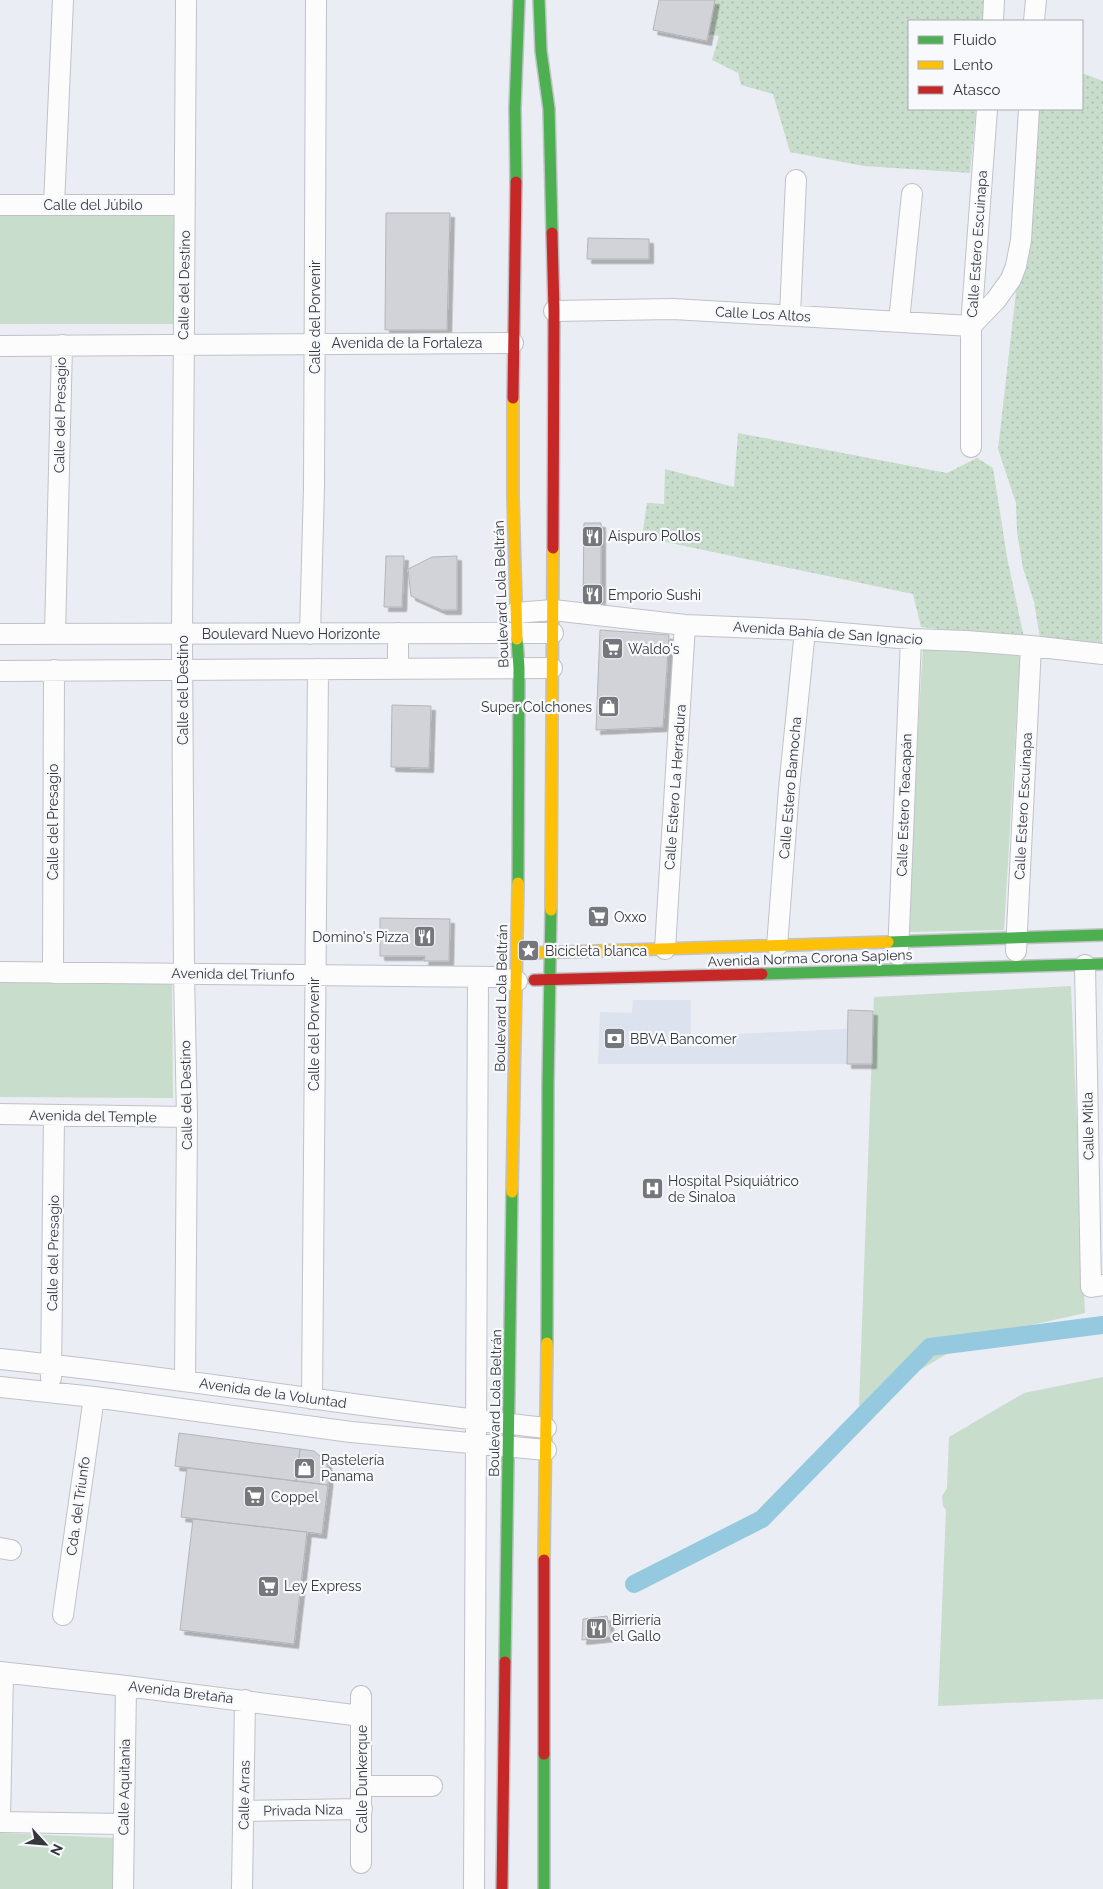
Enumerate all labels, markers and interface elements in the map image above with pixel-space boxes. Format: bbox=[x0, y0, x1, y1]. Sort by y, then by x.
legend bbox=[908, 20, 1083, 110]
text: Fluido bbox=[953, 31, 996, 49]
text: Lento bbox=[953, 56, 993, 74]
text: Atasco bbox=[953, 81, 1000, 99]
street label: Calle Estero Escuinapa bbox=[964, 170, 990, 318]
street label: Calle del Júbilo bbox=[44, 197, 142, 213]
street label: Calle del Destino bbox=[175, 230, 193, 340]
street label: Calle del Porvenir bbox=[307, 260, 323, 374]
street label: Calle Los Altos bbox=[715, 304, 811, 325]
street label: Avenida de la Fortaleza bbox=[332, 335, 482, 351]
street label: Calle del Presagio bbox=[51, 357, 69, 473]
street label: Boulevard Lola Beltrán bbox=[490, 520, 512, 668]
restaurant icon: Aispuro Pollos bbox=[580, 524, 604, 548]
place label: Aispuro Pollos bbox=[608, 528, 701, 544]
restaurant icon: Emporio Sushi bbox=[580, 583, 604, 607]
place label: Emporio Sushi bbox=[608, 587, 701, 603]
street label: Avenida Bahía de San Ignacio bbox=[733, 618, 923, 648]
street label: Boulevard Nuevo Horizonte bbox=[202, 626, 380, 642]
street label: Calle del Destino bbox=[175, 635, 191, 745]
supermarket icon: Waldo's bbox=[600, 637, 624, 661]
place label: Waldo's bbox=[628, 641, 680, 657]
shop icon: Super Colchones bbox=[596, 695, 620, 719]
place label: Super Colchones bbox=[481, 699, 592, 715]
street label: Calle Estero La Herradura bbox=[661, 704, 689, 870]
street label: Calle Estero Bamocha bbox=[776, 716, 804, 860]
street label: Calle Estero Escuinapa bbox=[1011, 732, 1035, 880]
street label: Calle Estero Teacapán bbox=[894, 733, 914, 877]
street label: Calle del Presagio bbox=[45, 764, 61, 880]
supermarket icon: Oxxo bbox=[586, 905, 610, 929]
place label: Oxxo bbox=[614, 909, 647, 925]
street label: Boulevard Lola Beltrán bbox=[492, 924, 510, 1072]
restaurant icon: Domino's Pizza bbox=[413, 925, 437, 949]
place label: Domino's Pizza bbox=[312, 929, 409, 945]
place icon: Bicicleta blanca bbox=[517, 939, 541, 963]
place label: Bicicleta blanca bbox=[545, 943, 647, 959]
street label: Avenida Norma Corona Sapiens bbox=[707, 946, 913, 970]
street label: Avenida del Triunfo bbox=[171, 965, 295, 983]
street label: Calle del Porvenir bbox=[306, 977, 322, 1091]
bank icon: BBVA Bancomer bbox=[602, 1027, 626, 1051]
place label: BBVA Bancomer bbox=[630, 1031, 737, 1047]
street label: Calle del Destino bbox=[177, 1040, 195, 1150]
street label: Calle Mitla bbox=[1079, 1092, 1097, 1160]
street label: Avenida del Temple bbox=[29, 1107, 157, 1125]
place label: Hospital Psiquiátrico de Sinaloa bbox=[668, 1173, 799, 1205]
hospital icon: Hospital Psiquiátrico de Sinaloa bbox=[640, 1177, 664, 1201]
street label: Calle del Presagio bbox=[44, 1195, 62, 1311]
street label: Boulevard Lola Beltrán bbox=[486, 1329, 504, 1477]
street label: Avenida de la Voluntad bbox=[198, 1375, 348, 1411]
place label: Pastelería Panama bbox=[321, 1452, 384, 1484]
street label: Cda. del Triunfo bbox=[63, 1455, 93, 1557]
shop icon: Pastelería Panama bbox=[293, 1456, 317, 1480]
supermarket icon: Coppel bbox=[243, 1485, 267, 1509]
place label: Coppel bbox=[271, 1489, 318, 1505]
supermarket icon: Ley Express bbox=[256, 1574, 280, 1598]
place label: Ley Express bbox=[284, 1578, 362, 1594]
place label: Birriería el Gallo bbox=[612, 1612, 661, 1644]
restaurant icon: Birriería el Gallo bbox=[584, 1616, 608, 1640]
street label: Avenida Bretaña bbox=[128, 1678, 234, 1706]
street label: Calle Dunkerque bbox=[354, 1725, 370, 1833]
street label: Calle Aquitania bbox=[115, 1739, 133, 1835]
street label: Calle Arras bbox=[235, 1760, 253, 1830]
street label: Privada Niza bbox=[263, 1801, 343, 1819]
north arrow bbox=[20, 1819, 70, 1869]
text: N bbox=[47, 1841, 66, 1858]

